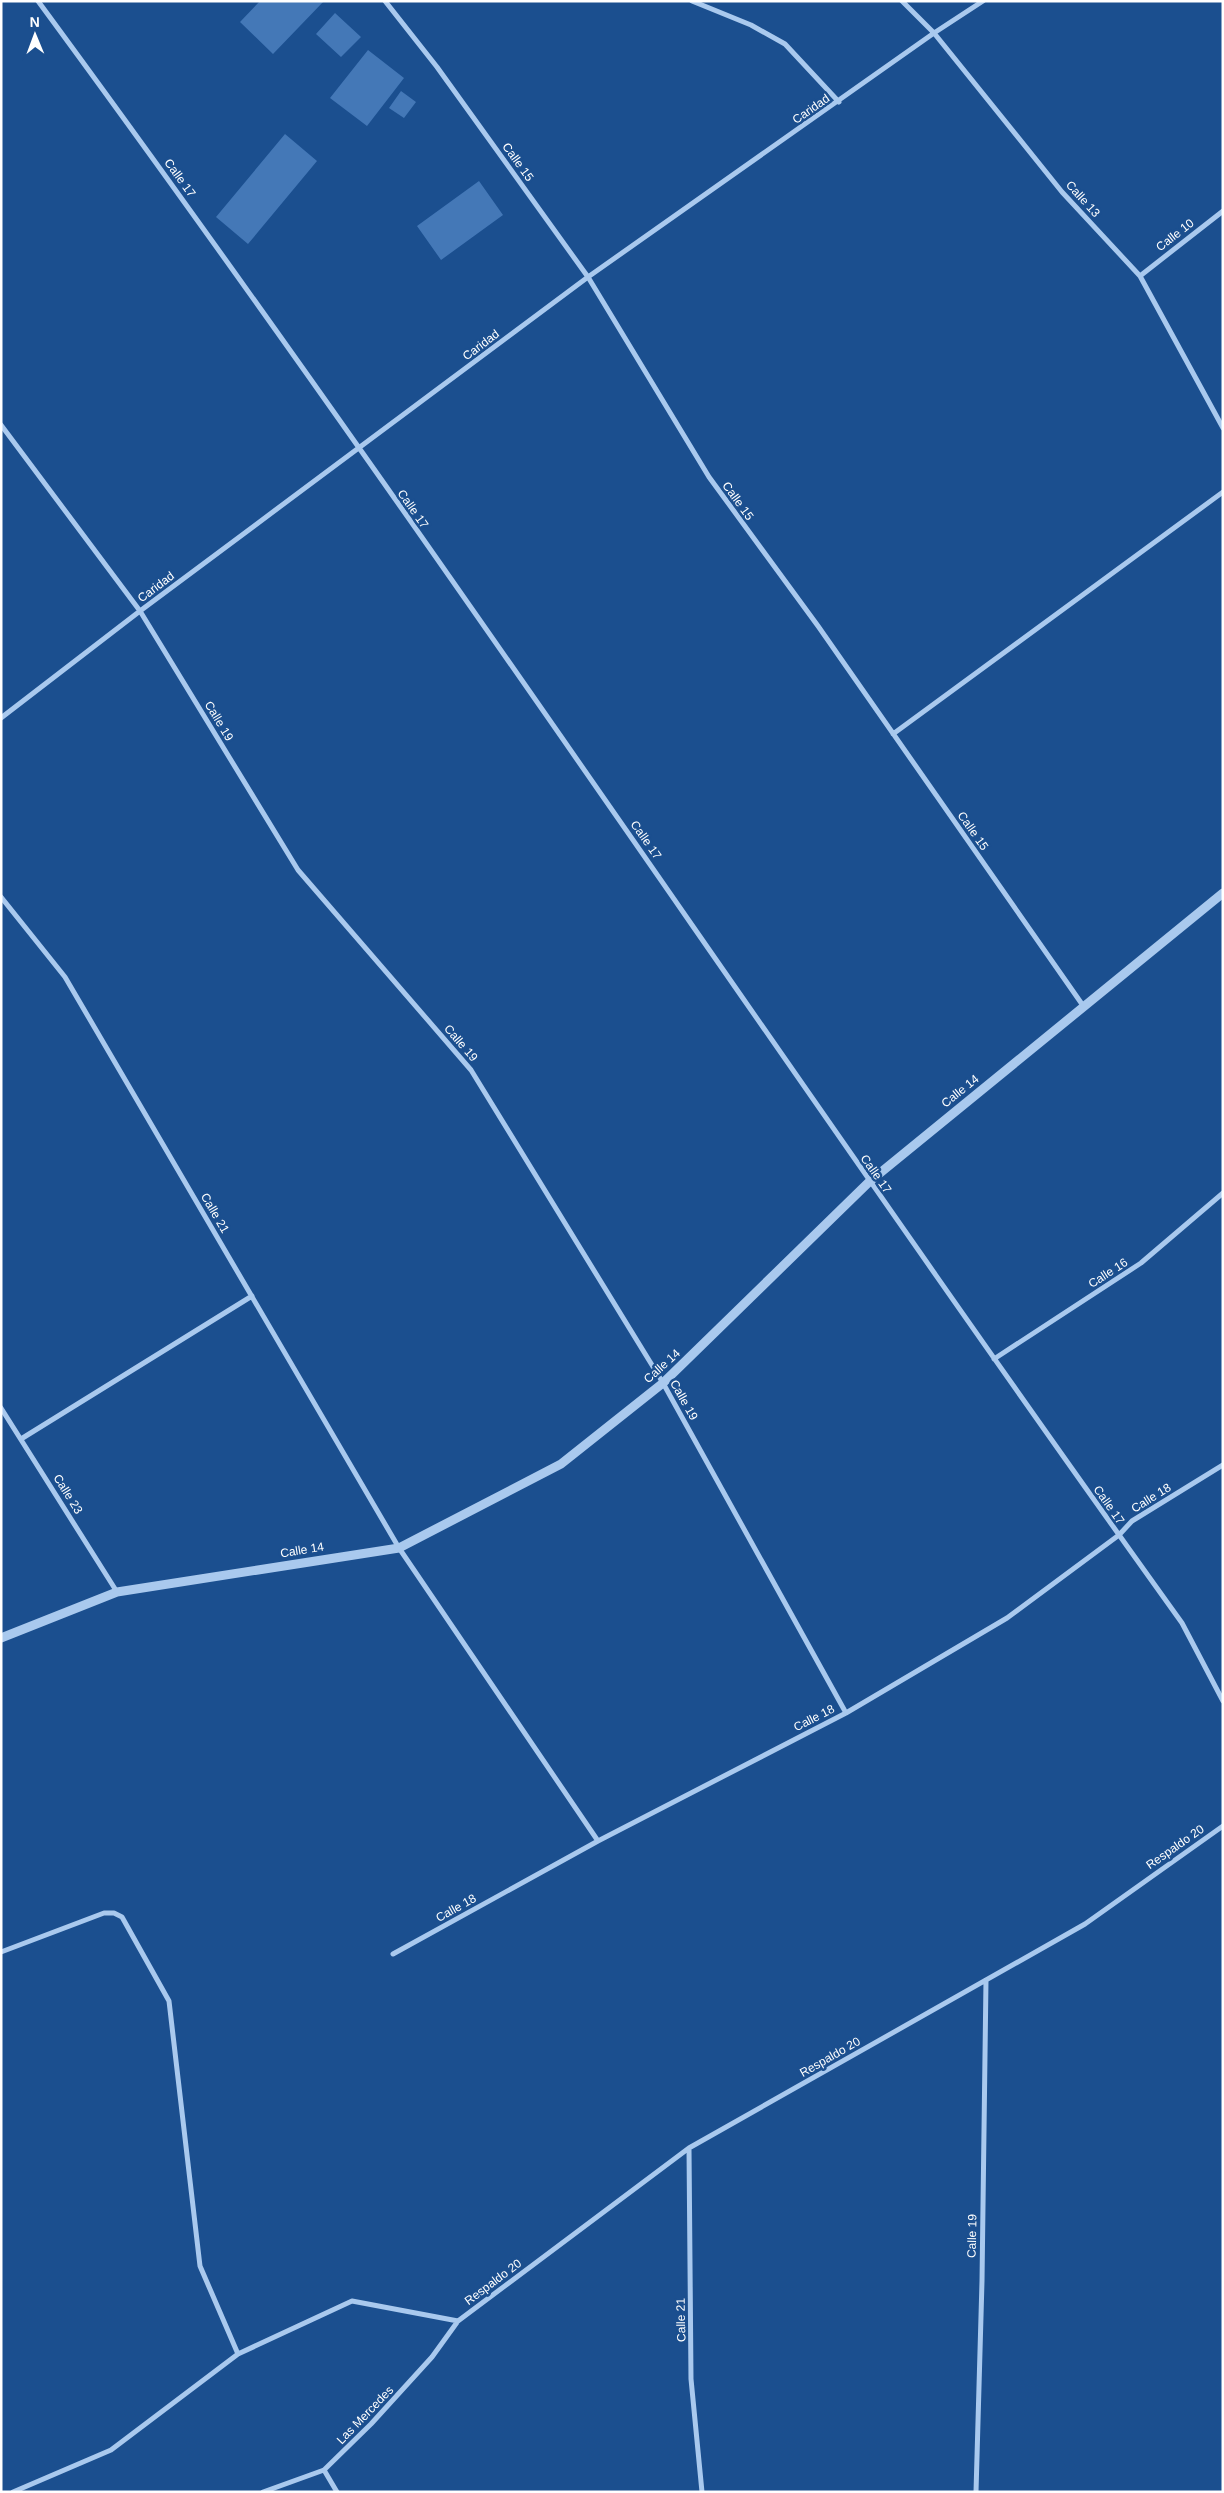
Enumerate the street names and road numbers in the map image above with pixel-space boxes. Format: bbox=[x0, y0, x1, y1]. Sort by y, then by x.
street label: Caridad bbox=[790, 91, 832, 127]
street label: Calle 15 bbox=[499, 140, 537, 184]
street label: Calle 17 bbox=[161, 156, 199, 200]
street label: Calle 13 bbox=[1063, 178, 1103, 220]
street label: Calle 10 bbox=[1153, 216, 1197, 254]
street label: Caridad bbox=[460, 327, 502, 363]
street label: Calle 15 bbox=[719, 479, 757, 523]
street label: Calle 17 bbox=[395, 487, 432, 531]
street label: Caridad bbox=[135, 569, 177, 605]
street label: Calle 19 bbox=[202, 699, 237, 744]
street label: Calle 15 bbox=[955, 809, 992, 853]
street label: Calle 17 bbox=[628, 818, 665, 862]
street label: Calle 19 bbox=[441, 1022, 481, 1064]
street label: Calle 14 bbox=[938, 1072, 982, 1110]
street label: Calle 17 bbox=[858, 1152, 895, 1196]
street label: Calle 21 bbox=[198, 1190, 232, 1236]
street label: Calle 16 bbox=[1086, 1255, 1131, 1291]
street label: Calle 14 bbox=[641, 1346, 683, 1386]
street label: Calle 19 bbox=[667, 1377, 701, 1423]
street label: Calle 23 bbox=[50, 1472, 86, 1517]
street label: Calle 18 bbox=[1129, 1480, 1174, 1516]
street label: Calle 17 bbox=[1091, 1483, 1128, 1527]
street label: Calle 14 bbox=[279, 1540, 325, 1560]
street label: Calle 18 bbox=[791, 1702, 837, 1734]
street label: Respaldo 20 bbox=[1143, 1822, 1207, 1872]
street label: Calle 18 bbox=[433, 1891, 479, 1925]
street label: Respaldo 20 bbox=[797, 2034, 863, 2080]
street label: Calle 19 bbox=[965, 2214, 979, 2258]
street label: Respaldo 20 bbox=[462, 2256, 524, 2308]
street label: Calle 21 bbox=[674, 2298, 688, 2342]
street label: Las Mercedes bbox=[334, 2383, 396, 2447]

